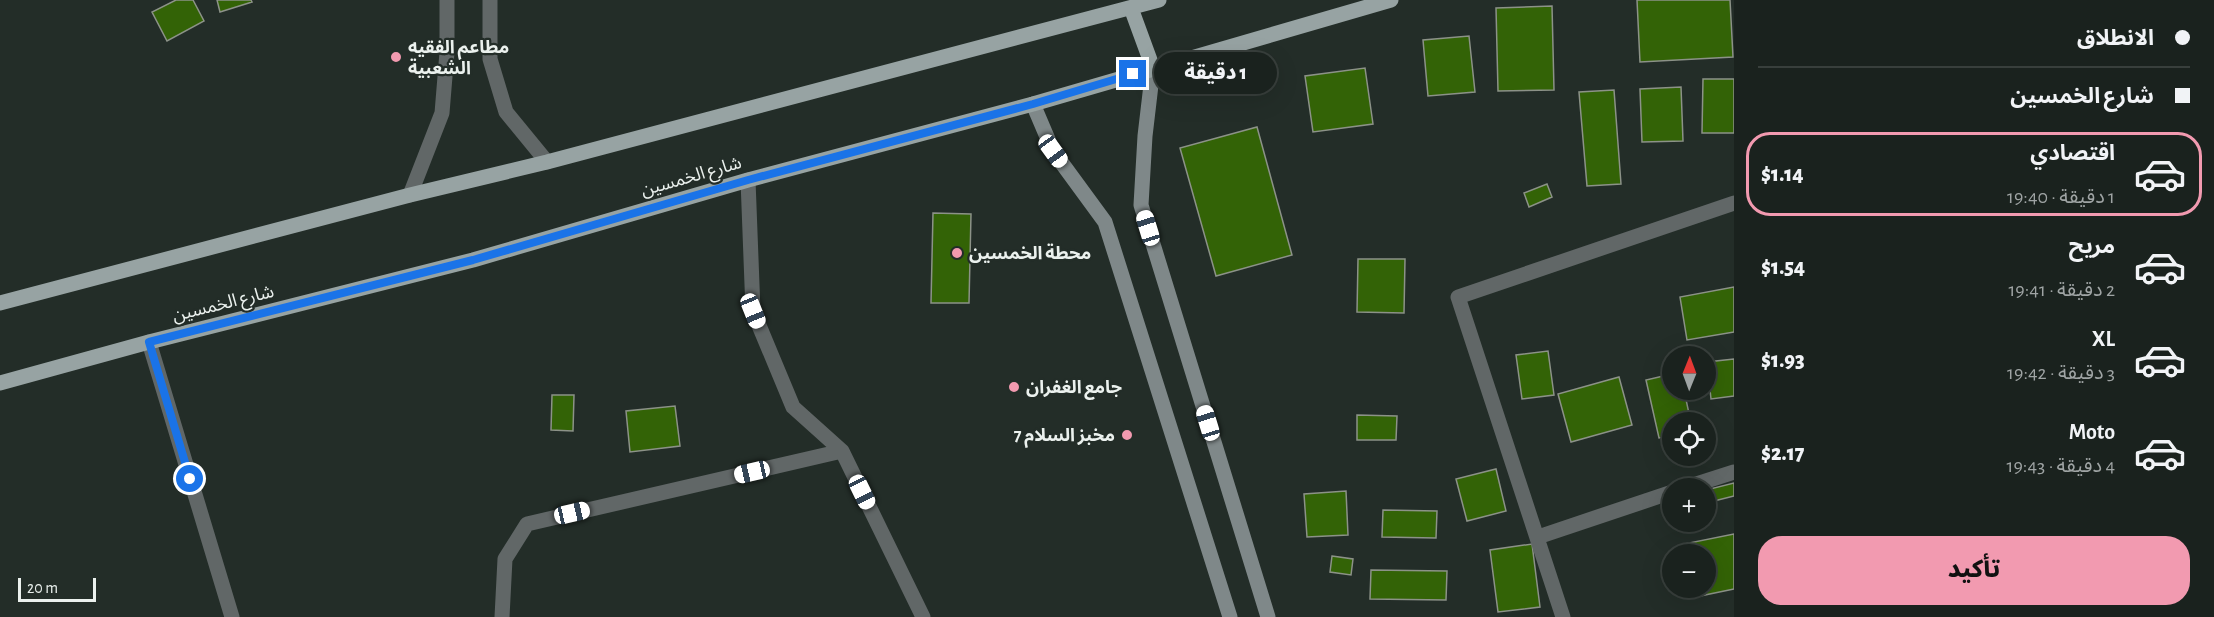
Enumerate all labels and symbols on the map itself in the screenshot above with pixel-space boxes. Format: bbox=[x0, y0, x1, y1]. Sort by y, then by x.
place label: مطاعم الفقيه الشعبية bbox=[408, 39, 509, 78]
marker: مطاعم الفقيه الشعبية bbox=[389, 50, 403, 64]
callout: 1 دقيقة bbox=[1154, 53, 1277, 95]
route end bbox=[1119, 60, 1146, 87]
car bbox=[1035, 131, 1071, 171]
street label: شارع الخمسين bbox=[639, 154, 745, 204]
car bbox=[1134, 208, 1162, 248]
place label: محطة الخمسين bbox=[969, 243, 1091, 263]
marker: محطة الخمسين bbox=[950, 246, 964, 260]
street label: شارع الخمسين bbox=[171, 283, 277, 329]
car bbox=[738, 291, 768, 331]
north arrow bbox=[1662, 346, 1716, 400]
place label: جامع الغفران bbox=[1026, 379, 1122, 400]
marker: جامع الغفران bbox=[1007, 380, 1021, 394]
car bbox=[1194, 403, 1222, 443]
place label: مخبز السلام 7 bbox=[1014, 427, 1115, 448]
marker: مخبز السلام 7 bbox=[1120, 428, 1134, 442]
car bbox=[732, 459, 772, 485]
route start bbox=[176, 465, 203, 492]
car bbox=[846, 472, 878, 512]
car bbox=[552, 500, 592, 526]
scale bar bbox=[18, 575, 96, 602]

